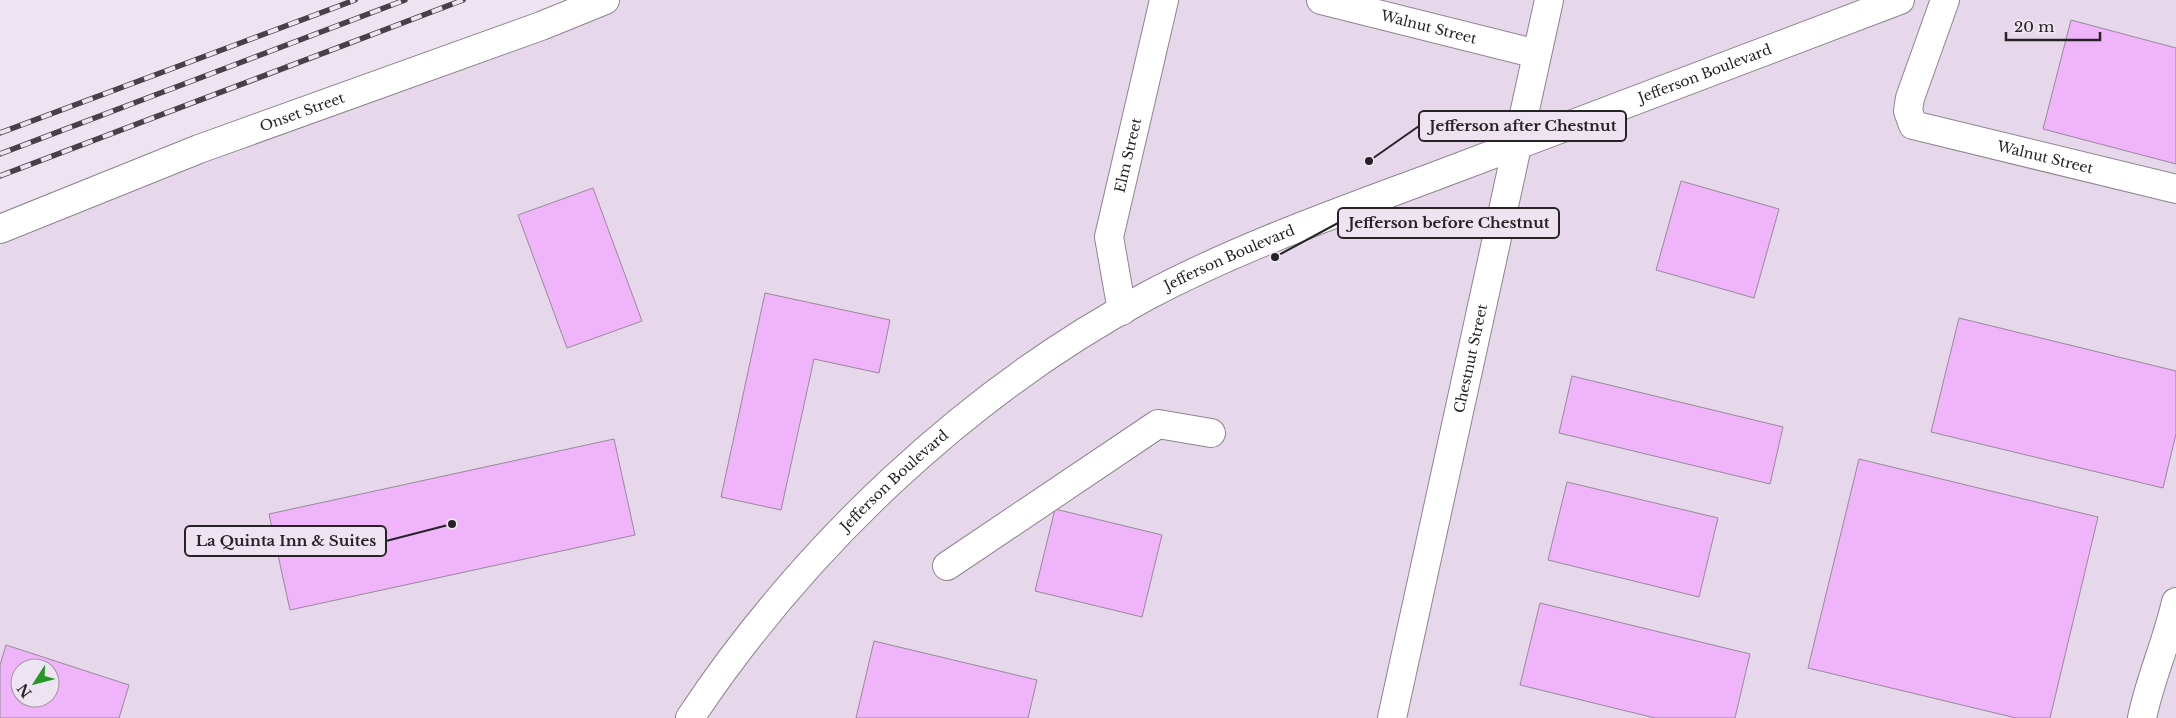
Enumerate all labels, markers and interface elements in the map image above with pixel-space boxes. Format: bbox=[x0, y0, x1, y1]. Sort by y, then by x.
street label: Walnut Street bbox=[1378, 6, 1479, 48]
scale bar bbox=[2006, 10, 2100, 42]
text: 20 m bbox=[2014, 17, 2054, 36]
street label: Jefferson Boulevard bbox=[1634, 40, 1775, 108]
street label: Onset Street bbox=[257, 88, 348, 135]
callout: Jefferson after Chestnut bbox=[1419, 111, 1626, 141]
street label: Elm Street bbox=[1111, 116, 1145, 194]
text: Jefferson after Chestnut bbox=[1427, 116, 1617, 135]
street label: Walnut Street bbox=[1994, 137, 2096, 178]
callout: Jefferson before Chestnut bbox=[1338, 208, 1559, 238]
text: Jefferson before Chestnut bbox=[1345, 213, 1550, 232]
street label: Jefferson Boulevard bbox=[1159, 221, 1298, 296]
street label: Chestnut Street bbox=[1450, 302, 1491, 415]
street label: Jefferson Boulevard bbox=[835, 426, 952, 537]
callout: La Quinta Inn & Suites bbox=[185, 526, 386, 556]
text: La Quinta Inn & Suites bbox=[196, 531, 376, 550]
north arrow bbox=[10, 658, 60, 708]
text: N bbox=[13, 680, 36, 701]

